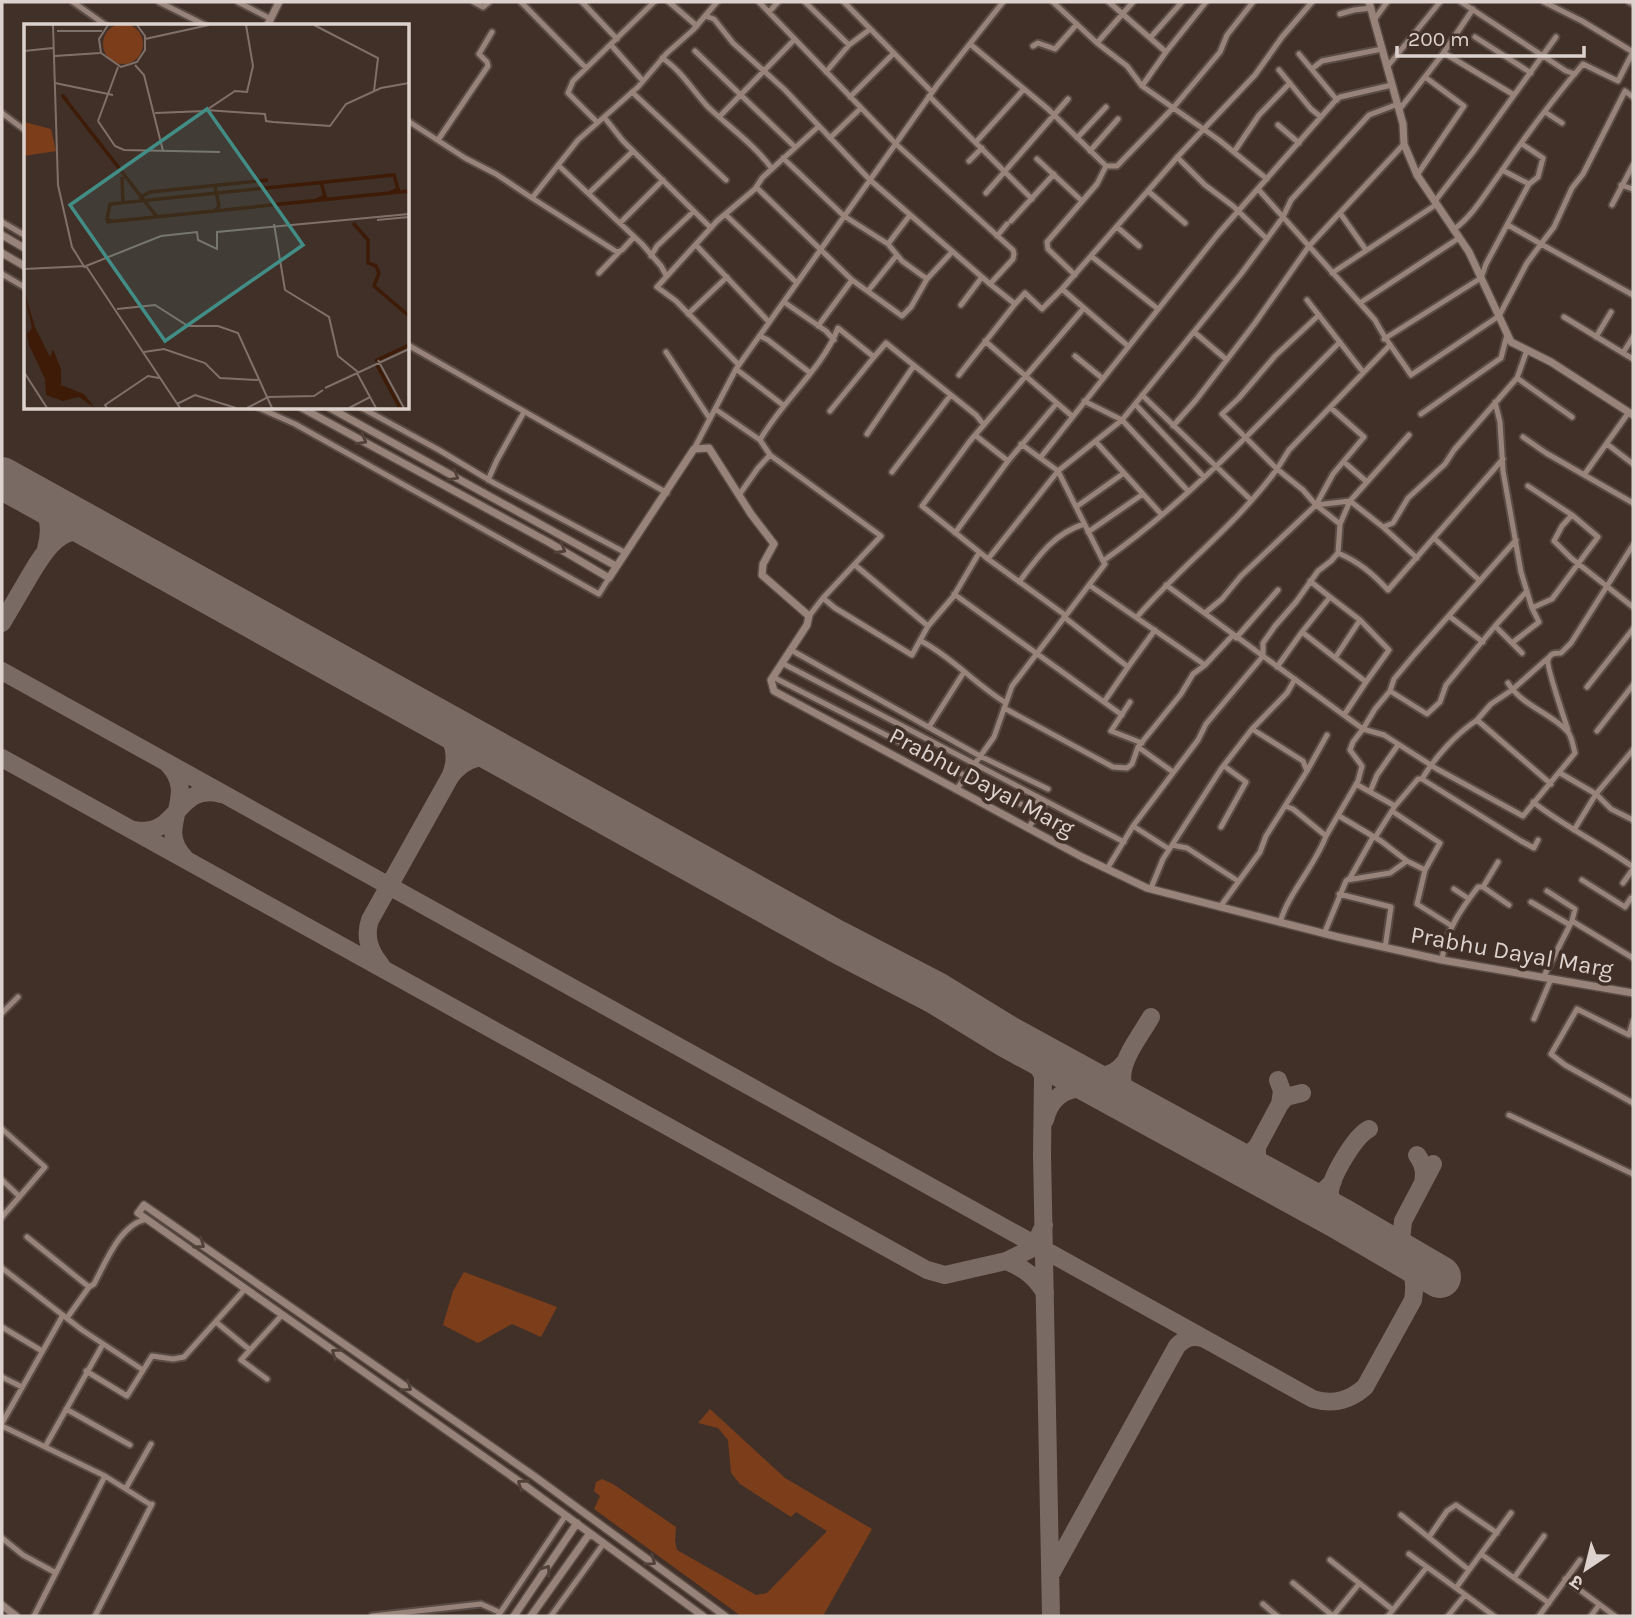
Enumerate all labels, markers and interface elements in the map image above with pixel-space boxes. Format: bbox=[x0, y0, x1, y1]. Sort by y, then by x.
scale bar bbox=[1397, 14, 1584, 58]
inset map bbox=[24, 24, 410, 410]
text: 200 m bbox=[1408, 27, 1470, 51]
one-way arrow bbox=[354, 432, 367, 445]
one-way arrow bbox=[447, 468, 459, 481]
one-way arrow bbox=[554, 541, 567, 554]
street label: Prabhu Dayal Marg bbox=[885, 721, 1080, 843]
street label: Prabhu Dayal Marg bbox=[1408, 920, 1616, 984]
one-way arrow bbox=[192, 1235, 205, 1248]
one-way arrow bbox=[331, 1349, 344, 1361]
one-way arrow bbox=[399, 1379, 412, 1391]
one-way arrow bbox=[517, 1479, 530, 1492]
north arrow bbox=[1551, 1534, 1621, 1604]
one-way arrow bbox=[643, 1553, 656, 1566]
one-way arrow bbox=[538, 1565, 550, 1578]
text: उ bbox=[1565, 1569, 1588, 1594]

